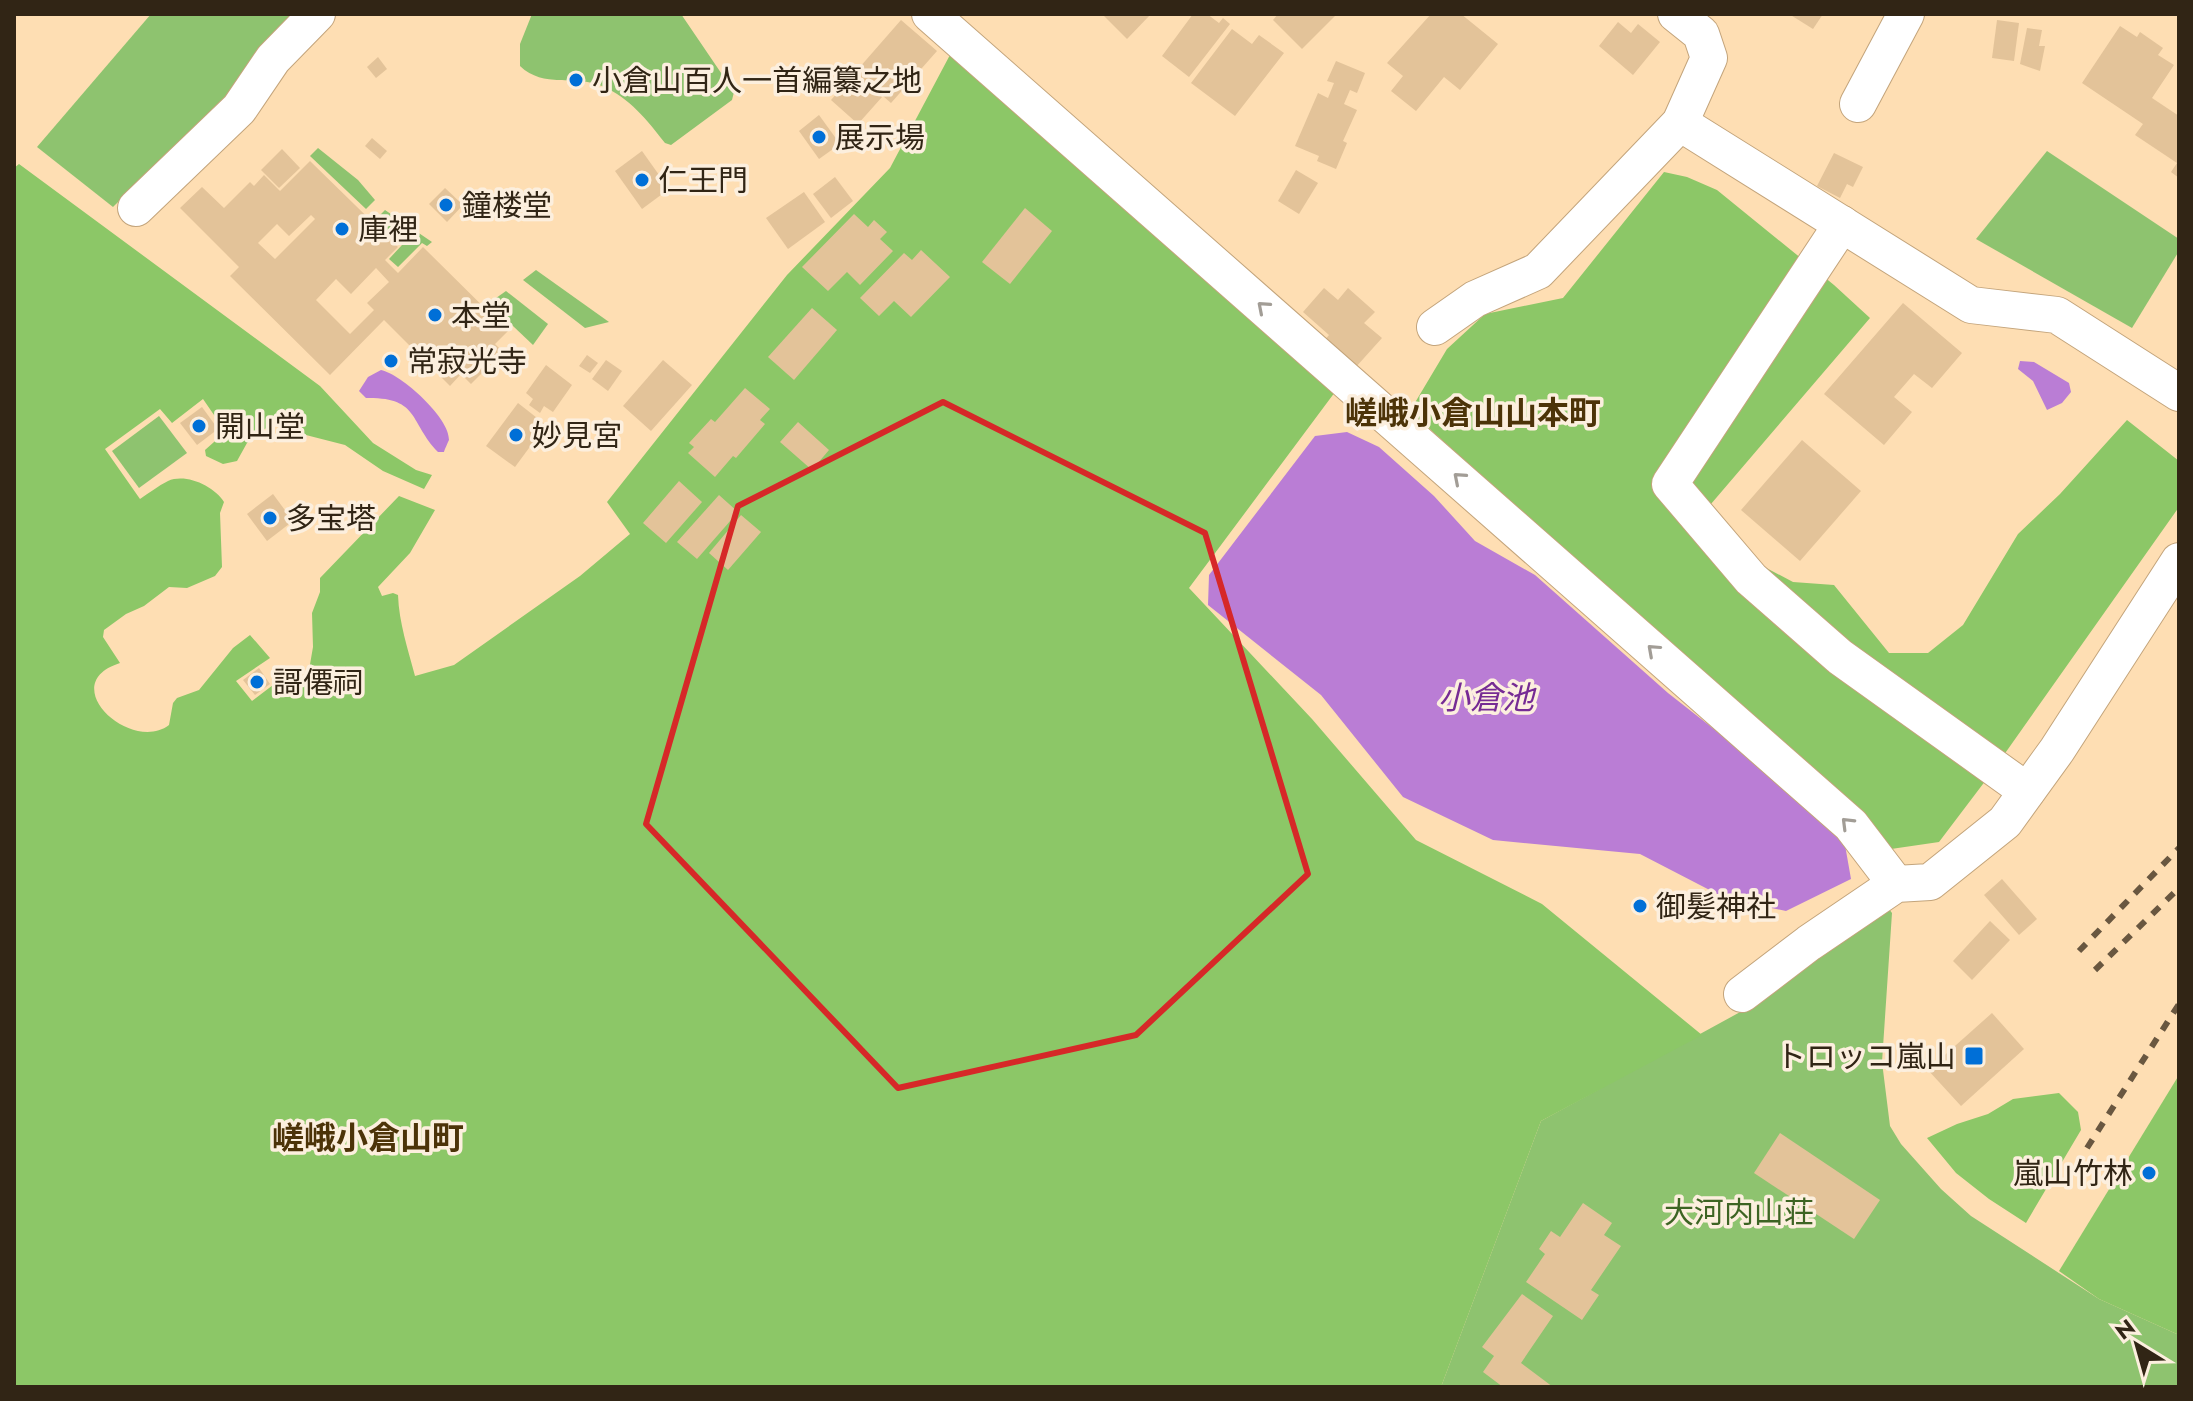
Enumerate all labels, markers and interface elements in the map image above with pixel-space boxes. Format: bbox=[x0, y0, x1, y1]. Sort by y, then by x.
place label: 小倉山百人一首編纂之地 bbox=[592, 59, 922, 102]
marker: 小倉山百人一首編纂之地 bbox=[567, 71, 585, 89]
place label: 展示場 bbox=[835, 116, 925, 159]
marker: 展示場 bbox=[810, 128, 828, 146]
place label: 仁王門 bbox=[658, 159, 748, 202]
marker: 仁王門 bbox=[633, 171, 651, 189]
place label: 鐘楼堂 bbox=[462, 184, 552, 227]
marker: 鐘楼堂 bbox=[437, 196, 455, 214]
place label: 庫裡 bbox=[358, 208, 418, 251]
marker: 庫裡 bbox=[333, 220, 351, 238]
place label: 本堂 bbox=[451, 294, 511, 337]
one-way arrow bbox=[1257, 302, 1272, 317]
marker: 本堂 bbox=[426, 306, 444, 324]
place label: 常寂光寺 bbox=[407, 340, 527, 383]
marker: 常寂光寺 bbox=[382, 352, 400, 370]
district label: 嵯峨小倉山山本町 bbox=[1345, 390, 1601, 436]
place label: 開山堂 bbox=[215, 405, 305, 448]
place label: 妙見宮 bbox=[532, 414, 622, 457]
marker: 開山堂 bbox=[190, 417, 208, 435]
marker: 妙見宮 bbox=[507, 426, 525, 444]
one-way arrow bbox=[1453, 473, 1468, 487]
place label: 多宝塔 bbox=[286, 497, 376, 540]
marker: 多宝塔 bbox=[261, 509, 279, 527]
one-way arrow bbox=[1648, 645, 1663, 660]
place label: 謌僊祠 bbox=[273, 661, 363, 704]
marker: 謌僊祠 bbox=[248, 673, 266, 691]
water label: 小倉池 bbox=[1438, 675, 1537, 721]
one-way arrow bbox=[1842, 818, 1856, 832]
place label: 御髪神社 bbox=[1656, 885, 1776, 928]
marker: 御髪神社 bbox=[1631, 897, 1649, 915]
place label: トロッコ嵐山 bbox=[1776, 1035, 1956, 1078]
marker: トロッコ嵐山 bbox=[1963, 1045, 1985, 1067]
district label: 嵯峨小倉山町 bbox=[272, 1115, 464, 1161]
place label: 嵐山竹林 bbox=[2013, 1152, 2133, 1195]
marker: 嵐山竹林 bbox=[2140, 1164, 2158, 1182]
park label: 大河内山荘 bbox=[1664, 1191, 1814, 1234]
north arrow bbox=[2097, 1305, 2177, 1385]
text: N bbox=[2108, 1311, 2142, 1347]

